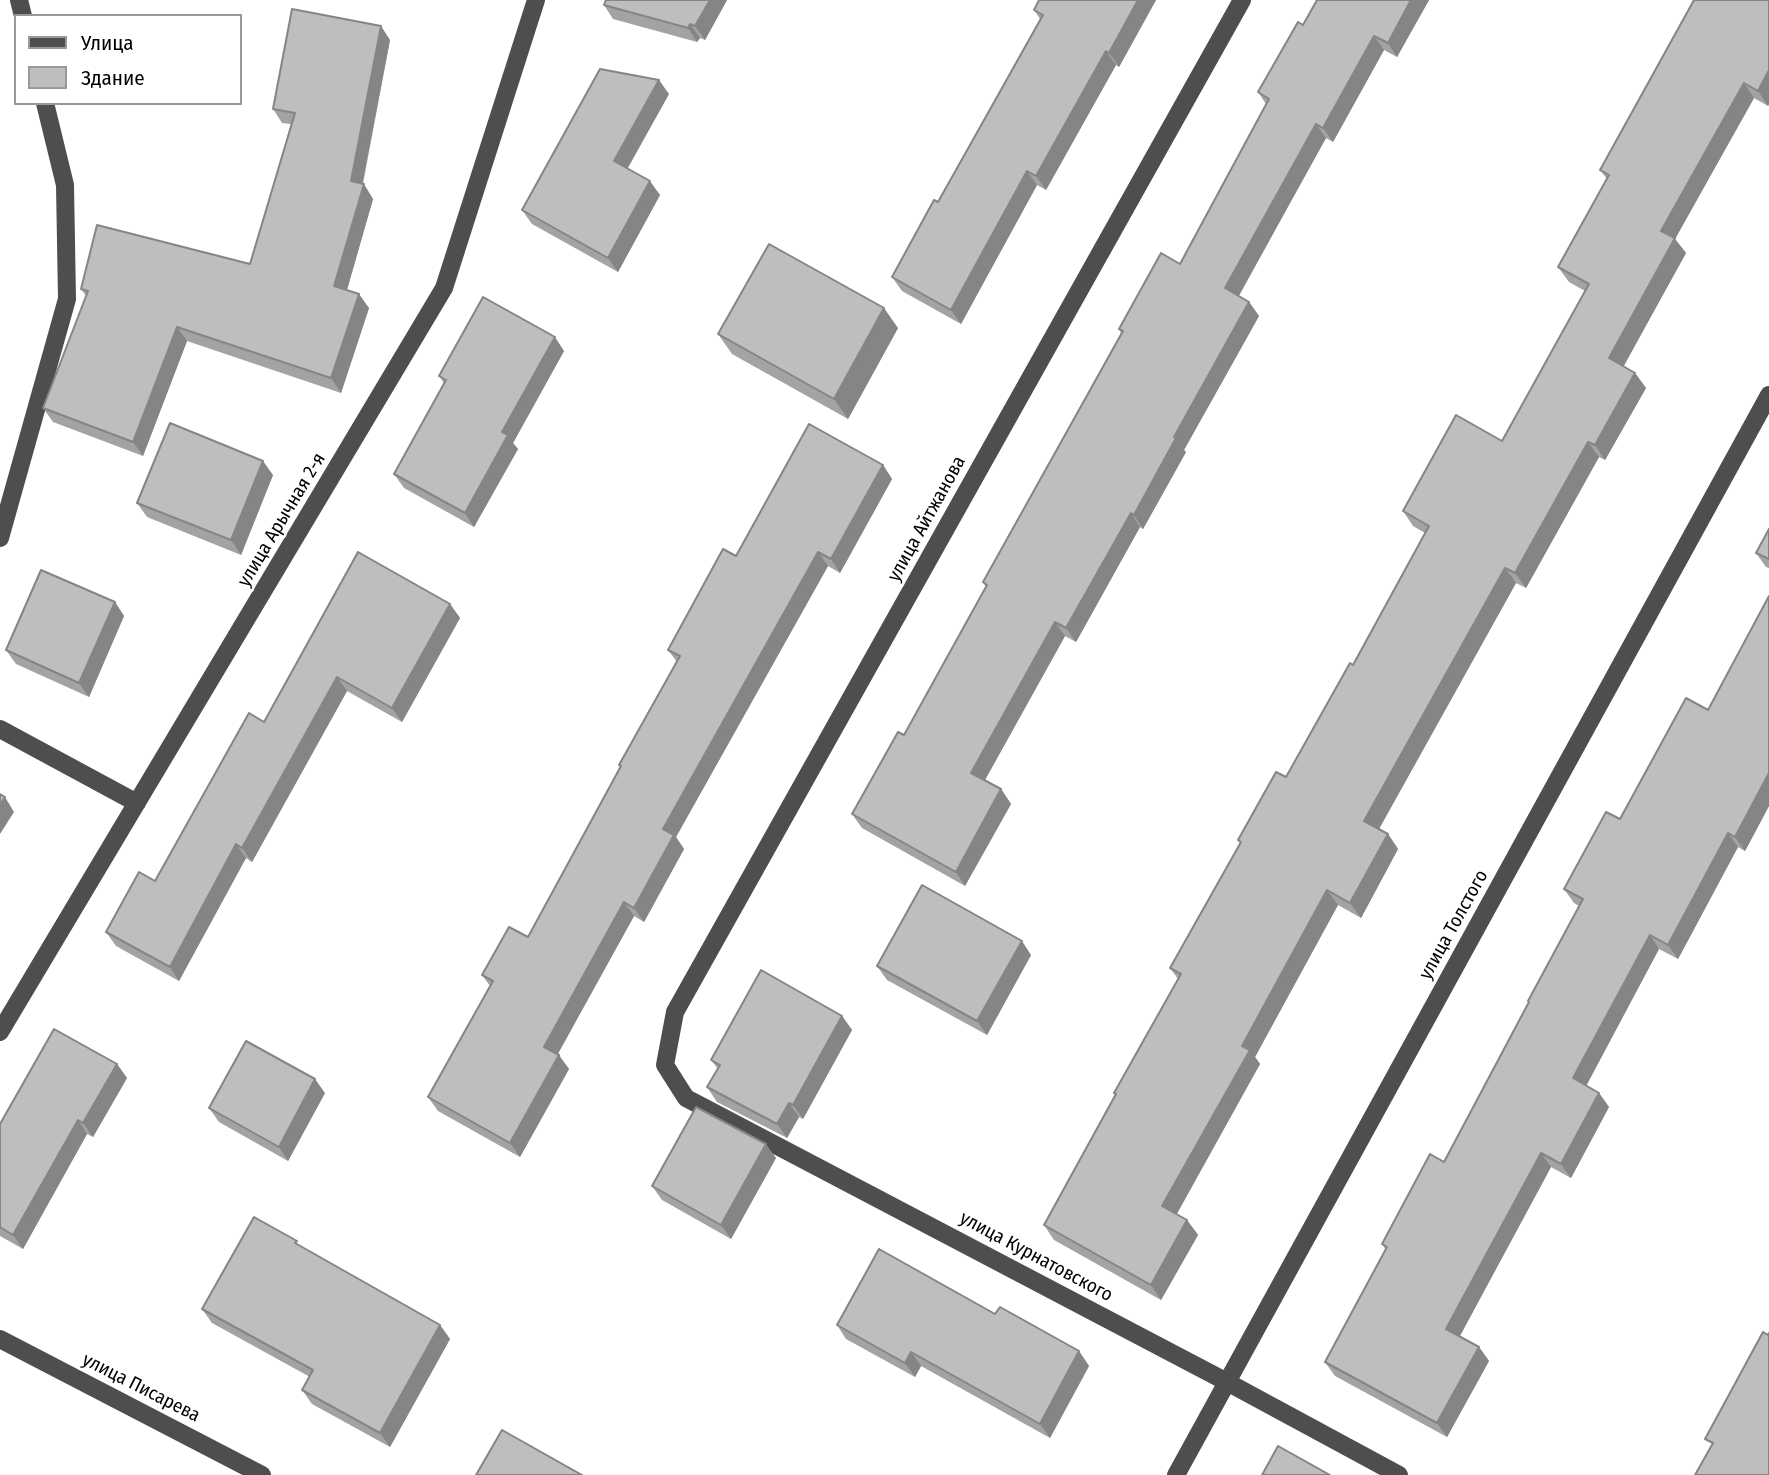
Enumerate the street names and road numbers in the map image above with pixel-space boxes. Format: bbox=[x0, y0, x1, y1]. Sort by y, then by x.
street label: улица Арычная 2-я bbox=[233, 449, 331, 591]
street label: улица Айтжанова bbox=[883, 452, 971, 586]
street label: улица Толстого bbox=[1415, 866, 1493, 984]
street label: улица Курнатовского bbox=[956, 1207, 1116, 1307]
street label: улица Писарева bbox=[78, 1349, 204, 1427]

